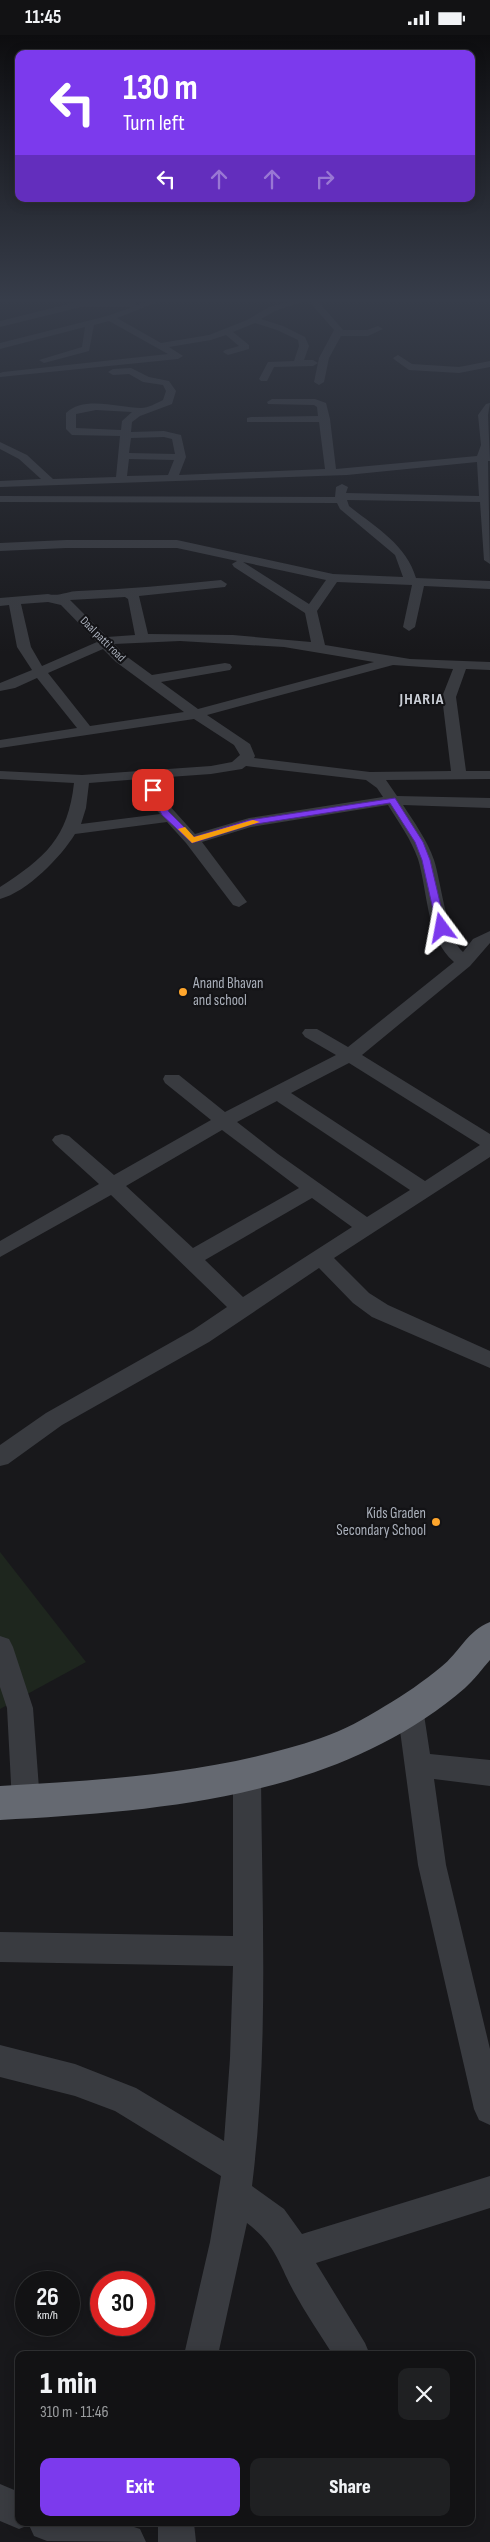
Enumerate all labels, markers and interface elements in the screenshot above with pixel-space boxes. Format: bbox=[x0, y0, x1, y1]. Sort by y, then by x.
text: 11:45 bbox=[25, 6, 61, 29]
text: 130 m bbox=[123, 67, 198, 110]
icon: left bbox=[40, 70, 105, 135]
text: Turn left bbox=[123, 110, 185, 137]
icon: left bbox=[152, 165, 180, 193]
icon: ahead bbox=[205, 165, 233, 193]
icon: ahead bbox=[258, 165, 286, 193]
icon: right bbox=[311, 165, 339, 193]
street label: Daal patti road bbox=[77, 614, 128, 665]
district label: JHARIA bbox=[399, 690, 444, 709]
pin bbox=[132, 769, 174, 811]
icon: arrive bbox=[139, 776, 167, 804]
position arrow bbox=[415, 901, 467, 953]
place label: Anand Bhavan and school bbox=[192, 974, 264, 1010]
marker: Anand Bhavan and school bbox=[177, 986, 189, 998]
place label: Kids Graden Secondary School bbox=[336, 1504, 426, 1540]
marker: Kids Graden Secondary School bbox=[430, 1516, 442, 1528]
speed limit sign: 30 bbox=[90, 2271, 155, 2336]
text: 26 bbox=[36, 2282, 59, 2313]
text: km/h bbox=[37, 2308, 58, 2323]
text: 1 min bbox=[40, 2366, 97, 2402]
button: close bbox=[398, 2368, 450, 2420]
text: 310 m · 11:46 bbox=[40, 2403, 108, 2422]
button: Exit bbox=[40, 2458, 240, 2516]
button: Share bbox=[250, 2458, 450, 2516]

